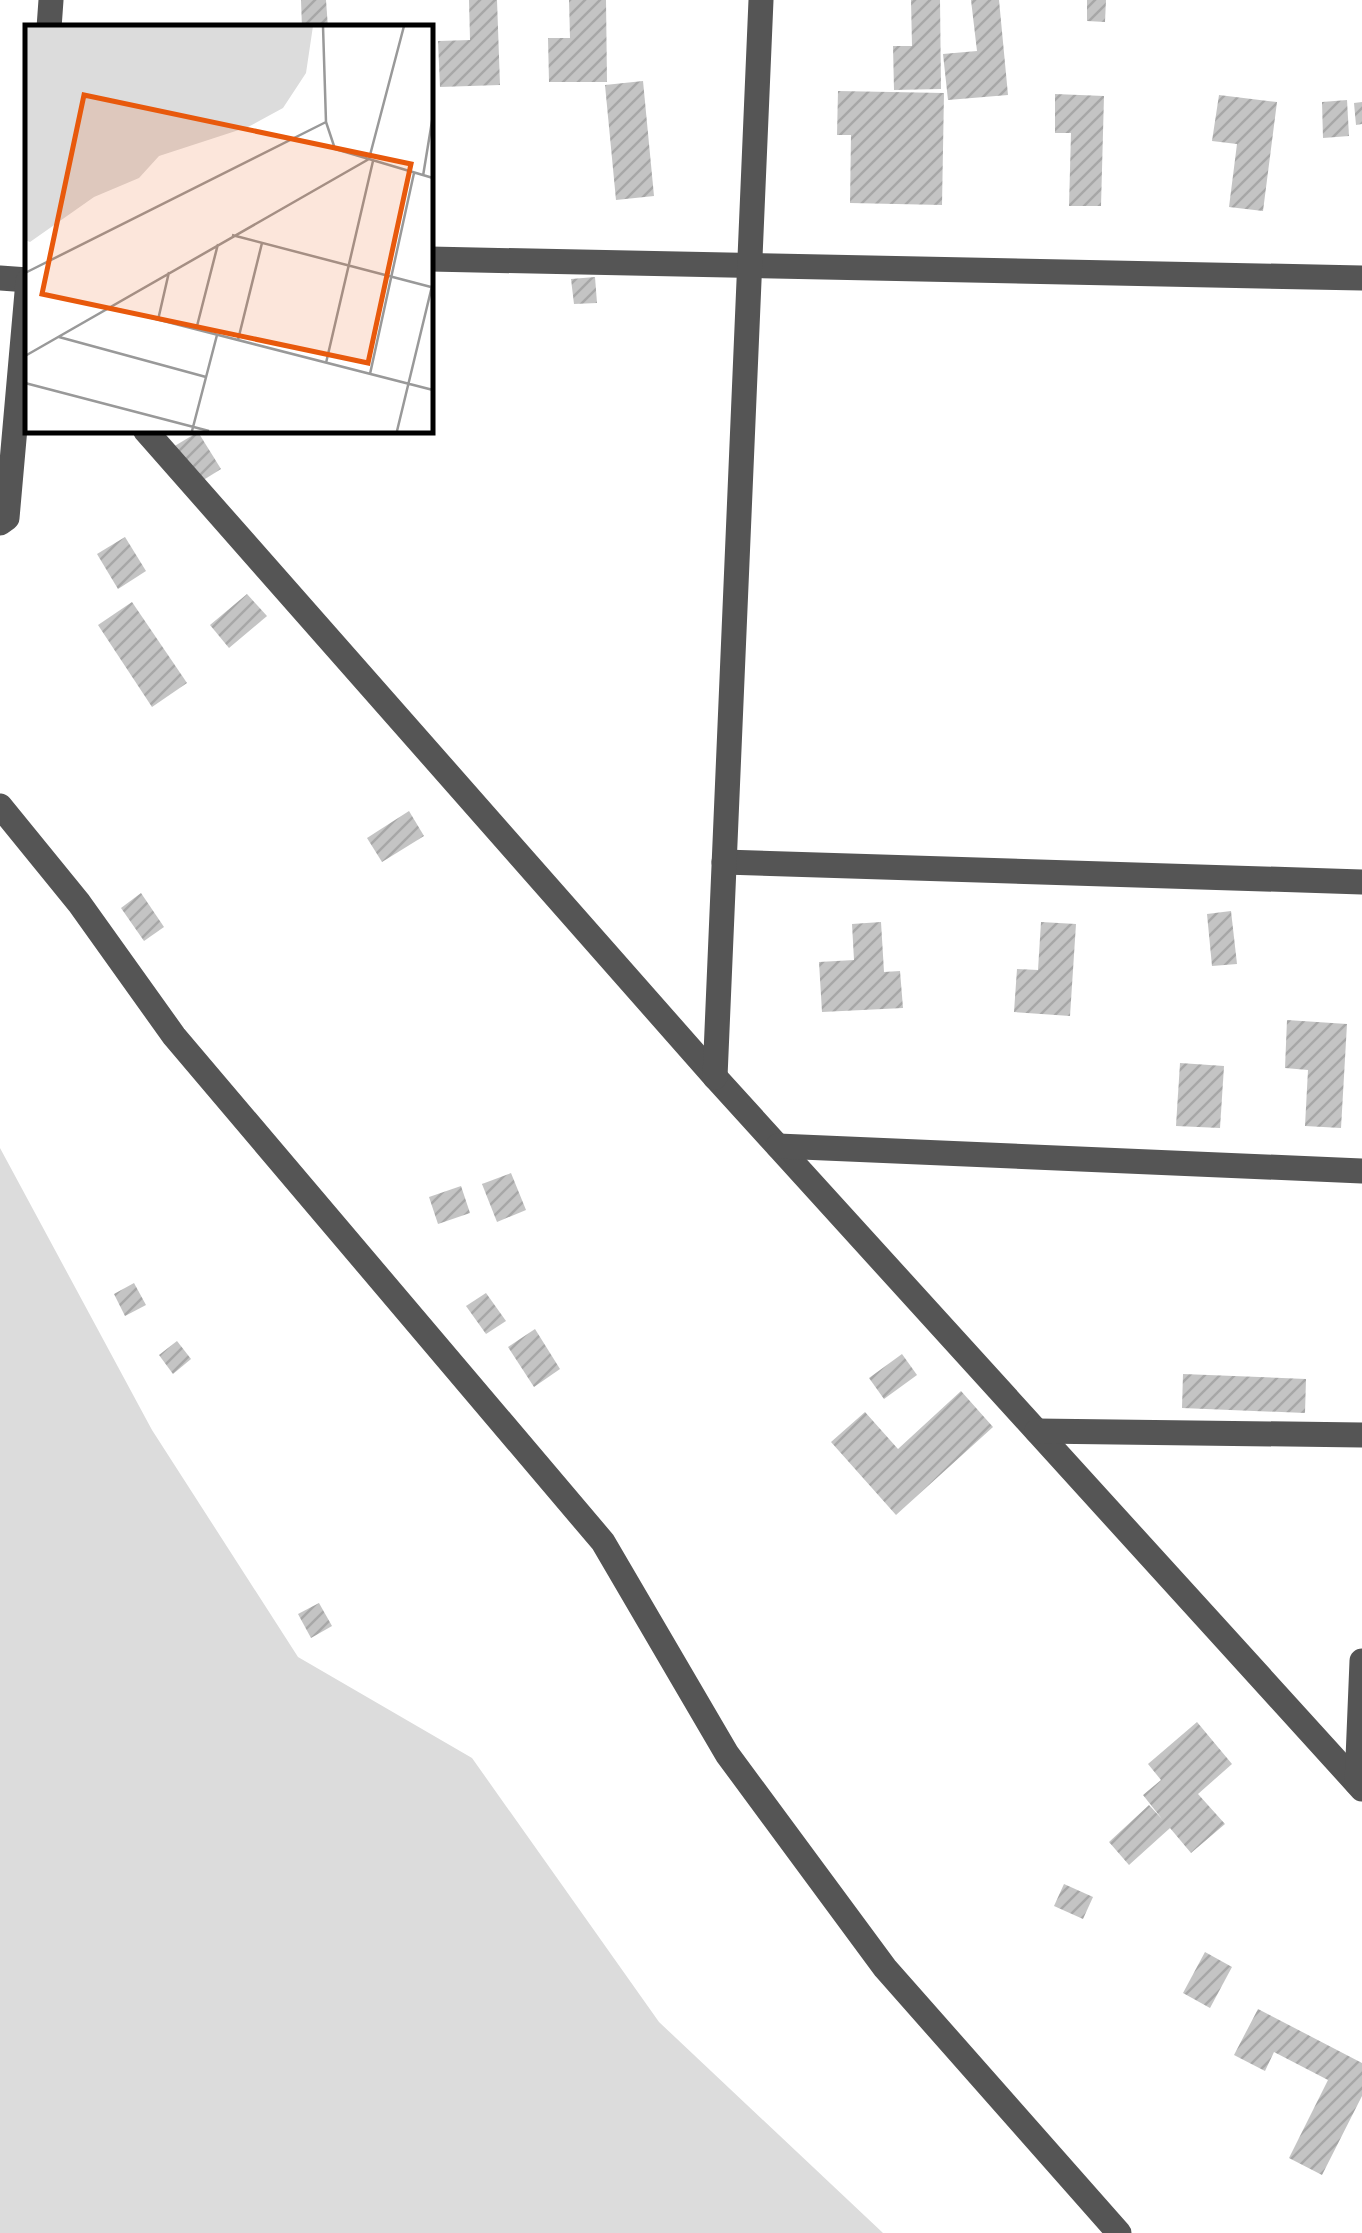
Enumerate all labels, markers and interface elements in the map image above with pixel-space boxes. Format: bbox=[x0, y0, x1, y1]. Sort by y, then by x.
inset map bbox=[25, 25, 432, 432]

